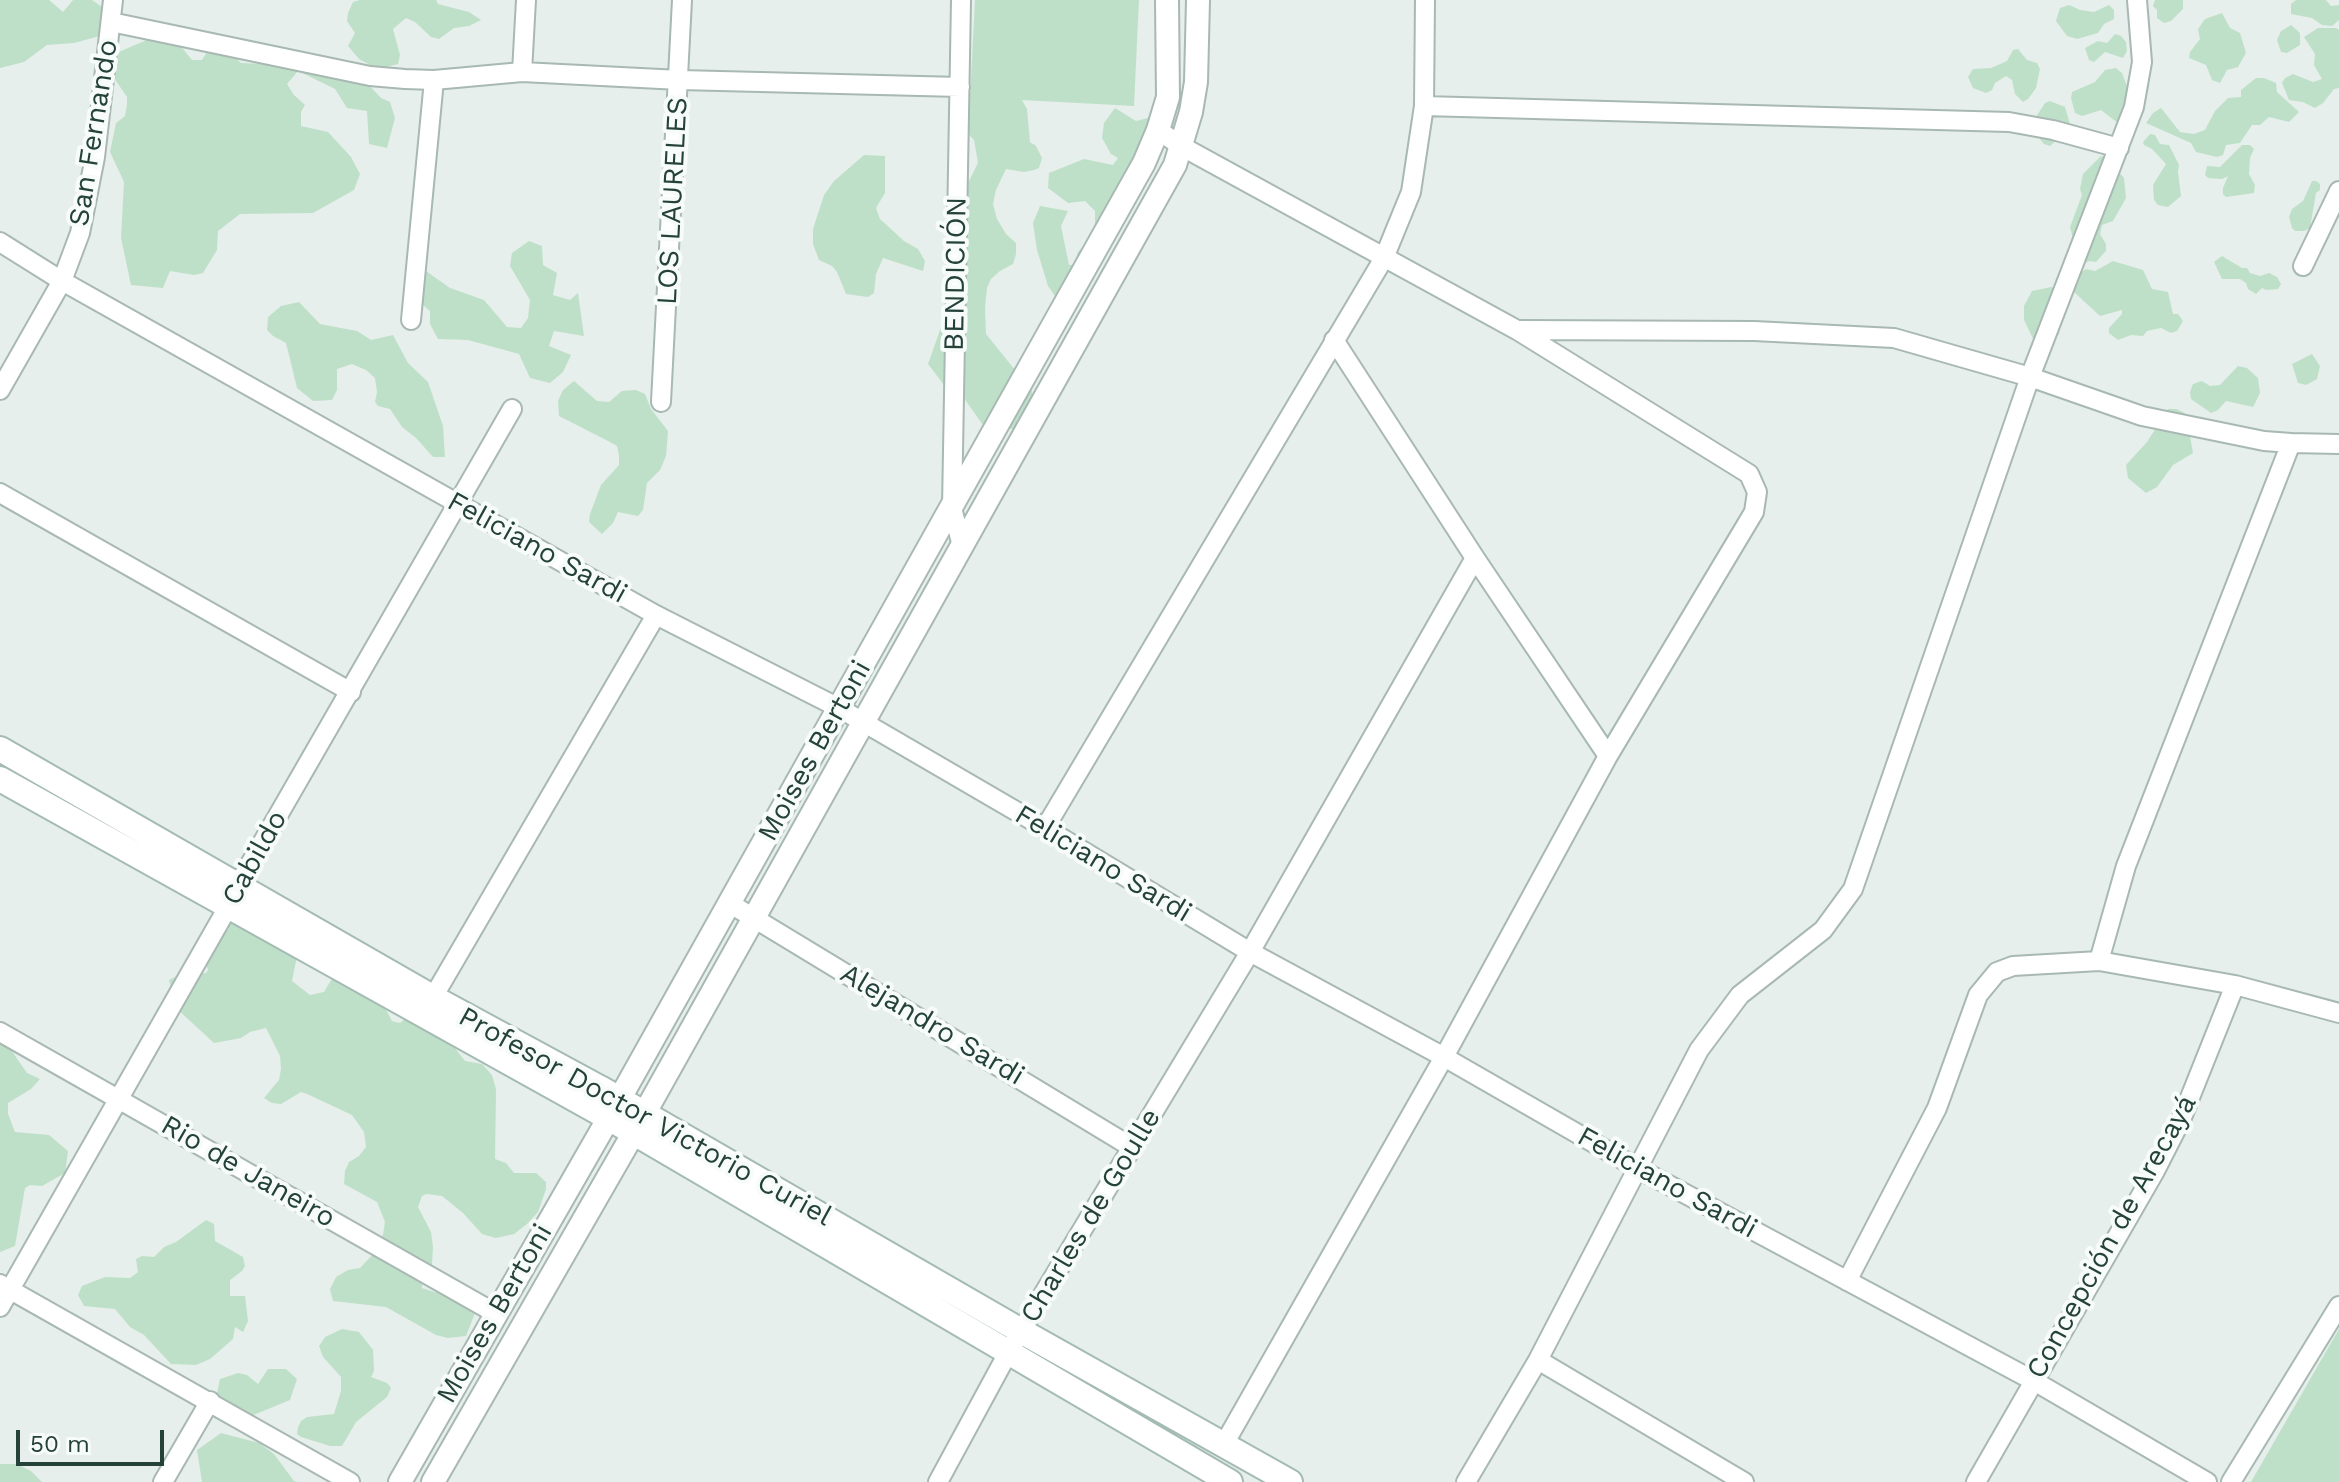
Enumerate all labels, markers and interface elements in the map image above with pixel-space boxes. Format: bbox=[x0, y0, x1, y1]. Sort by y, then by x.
street label: San Fernando bbox=[63, 37, 125, 229]
street label: LOS LAURELES bbox=[651, 96, 695, 306]
street label: BENDICIÓN bbox=[938, 197, 974, 351]
street label: Feliciano Sardi bbox=[441, 485, 633, 611]
street label: Moises Bertoni bbox=[751, 655, 879, 847]
street label: Feliciano Sardi bbox=[1009, 798, 1197, 930]
street label: Cabildo bbox=[215, 805, 295, 911]
street label: Alejandro Sardi bbox=[834, 957, 1030, 1093]
street label: Profesor Doctor Victorio Curiel bbox=[453, 1000, 837, 1234]
street label: Concepción de Arecayá bbox=[2020, 1089, 2204, 1385]
street label: Charles de Goulle bbox=[1014, 1103, 1168, 1329]
street label: Rio de Janeiro bbox=[155, 1109, 341, 1235]
street label: Feliciano Sardi bbox=[1571, 1120, 1763, 1246]
street label: Moises Bertoni bbox=[430, 1218, 560, 1410]
scale bar bbox=[20, 1414, 168, 1464]
text: 50 m bbox=[30, 1430, 90, 1458]

